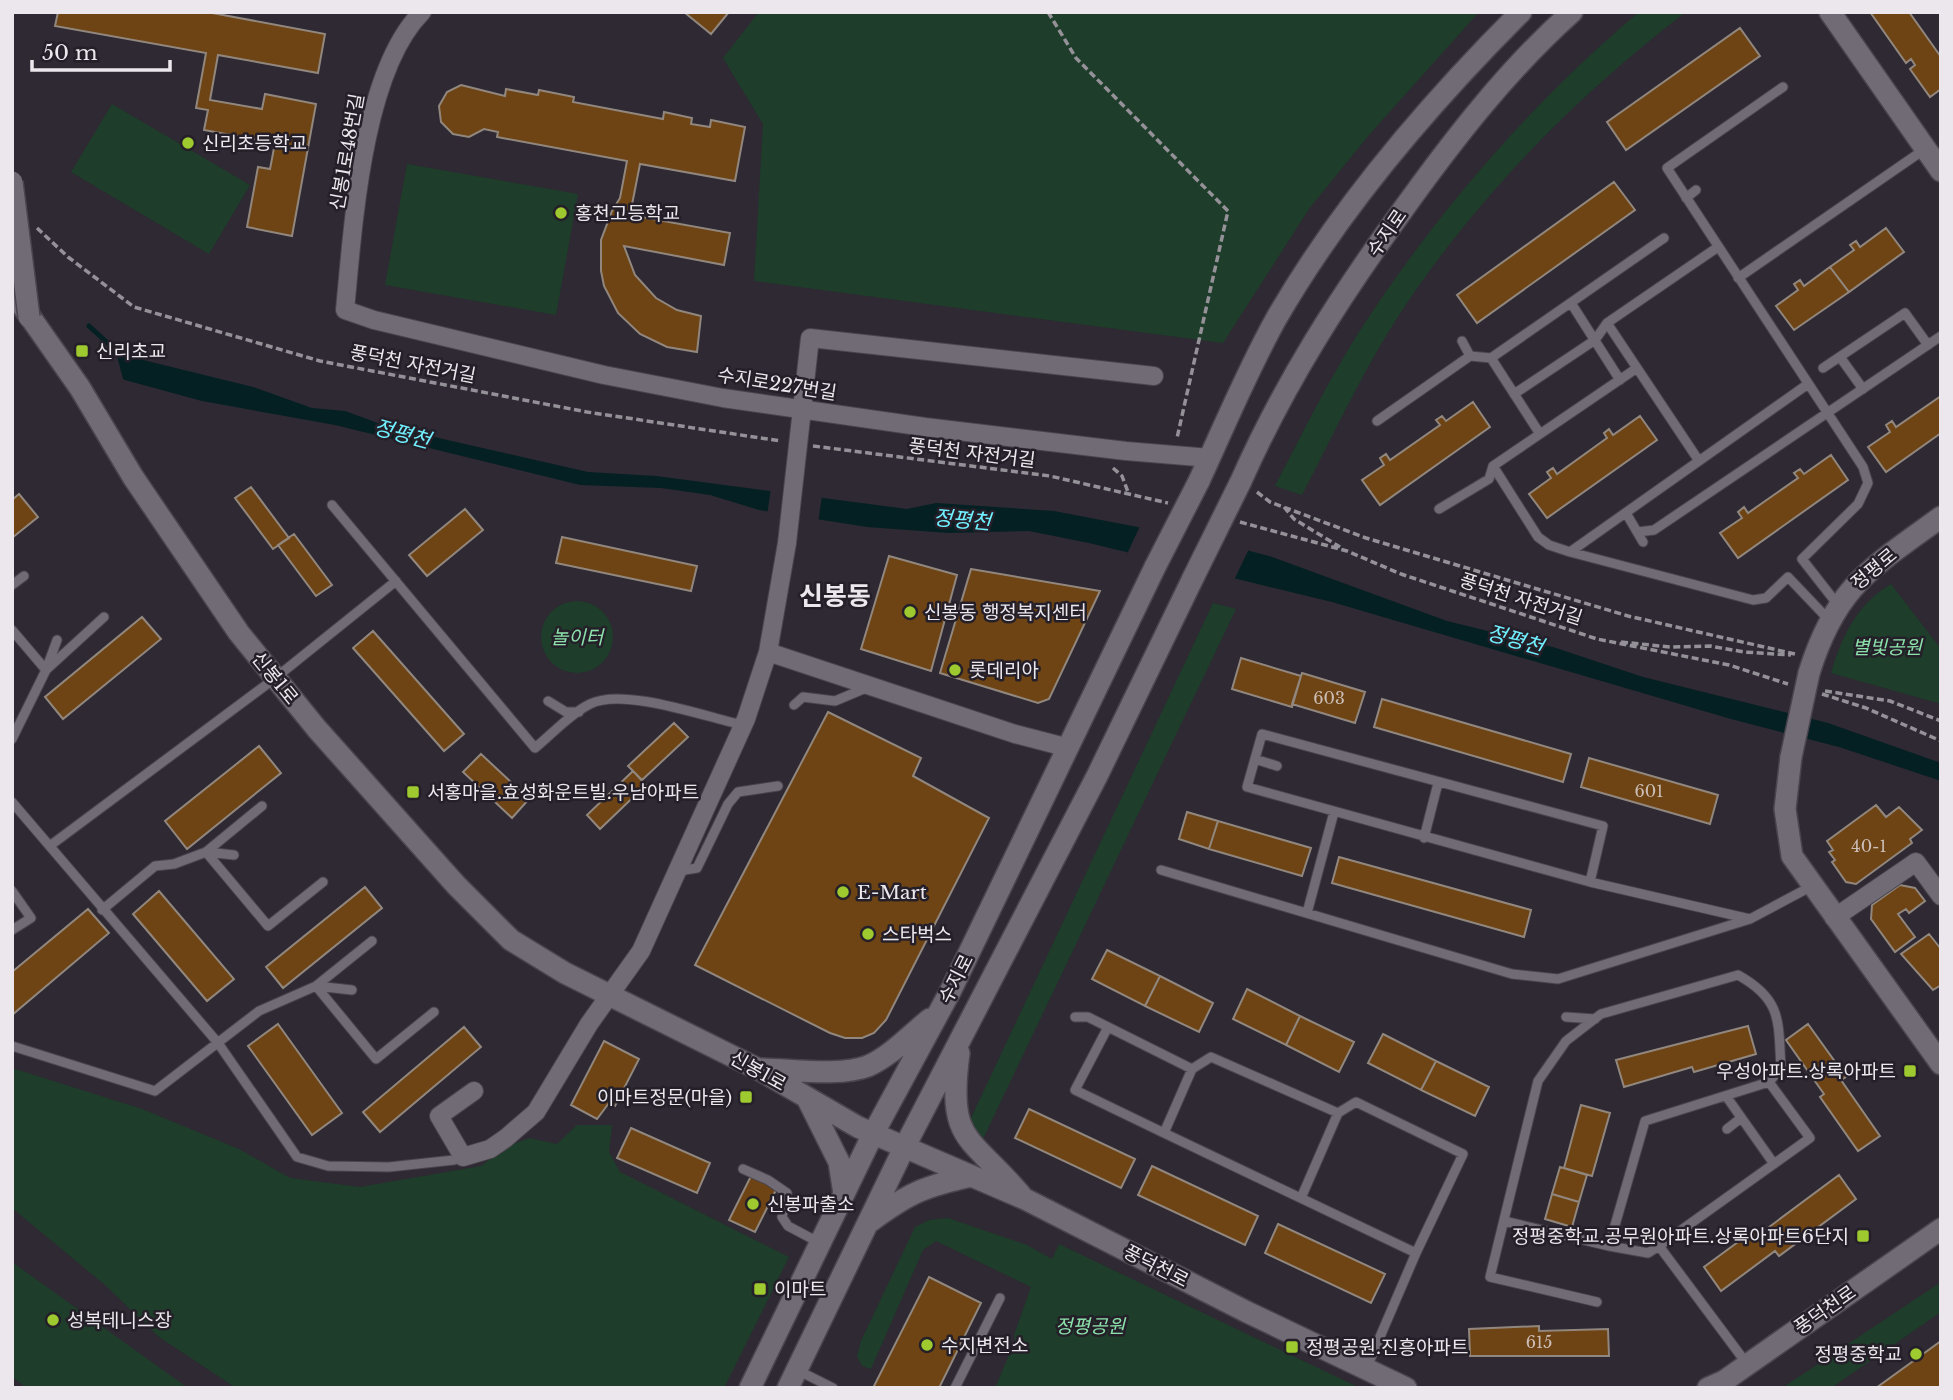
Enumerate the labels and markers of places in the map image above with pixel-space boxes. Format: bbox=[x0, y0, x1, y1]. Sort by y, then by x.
place label: 신리초등학교 bbox=[202, 132, 307, 155]
marker: 신리초등학교 bbox=[180, 135, 196, 151]
place label: 홍천고등학교 bbox=[575, 202, 680, 225]
marker: 홍천고등학교 bbox=[553, 205, 569, 221]
place label: 신리초교 bbox=[96, 340, 166, 363]
marker: 신리초교 bbox=[74, 343, 90, 359]
place label: 신봉동 행정복지센터 bbox=[924, 601, 1087, 624]
marker: 신봉동 행정복지센터 bbox=[902, 604, 918, 620]
place label: 롯데리아 bbox=[969, 659, 1039, 682]
marker: 롯데리아 bbox=[947, 662, 963, 678]
place label: 서홍마을.효성화운트빌.우남아파트 bbox=[427, 781, 699, 804]
marker: 서홍마을.효성화운트빌.우남아파트 bbox=[405, 784, 421, 800]
place label: E-Mart bbox=[857, 881, 928, 904]
marker: E-Mart bbox=[835, 884, 851, 900]
place label: 스타벅스 bbox=[882, 923, 952, 946]
marker: 스타벅스 bbox=[860, 926, 876, 942]
place label: 우성아파트.상록아파트 bbox=[1716, 1060, 1896, 1083]
marker: 우성아파트.상록아파트 bbox=[1902, 1063, 1918, 1079]
place label: 이마트정문(마을) bbox=[597, 1086, 732, 1109]
marker: 이마트정문(마을) bbox=[738, 1089, 754, 1105]
place label: 신봉파출소 bbox=[767, 1193, 854, 1216]
marker: 신봉파출소 bbox=[745, 1196, 761, 1212]
place label: 정평중학교.공무원아파트.상록아파트6단지 bbox=[1512, 1225, 1849, 1248]
marker: 정평중학교.공무원아파트.상록아파트6단지 bbox=[1855, 1228, 1871, 1244]
place label: 이마트 bbox=[774, 1278, 826, 1301]
marker: 이마트 bbox=[752, 1281, 768, 1297]
place label: 성복테니스장 bbox=[67, 1309, 172, 1332]
marker: 성복테니스장 bbox=[45, 1312, 61, 1328]
place label: 수지변전소 bbox=[941, 1334, 1028, 1357]
place label: 정평공원.진흥아파트 bbox=[1306, 1336, 1468, 1359]
marker: 수지변전소 bbox=[919, 1337, 935, 1353]
marker: 정평공원.진흥아파트 bbox=[1284, 1339, 1300, 1355]
place label: 정평중학교 bbox=[1815, 1343, 1902, 1366]
marker: 정평중학교 bbox=[1908, 1346, 1924, 1362]

